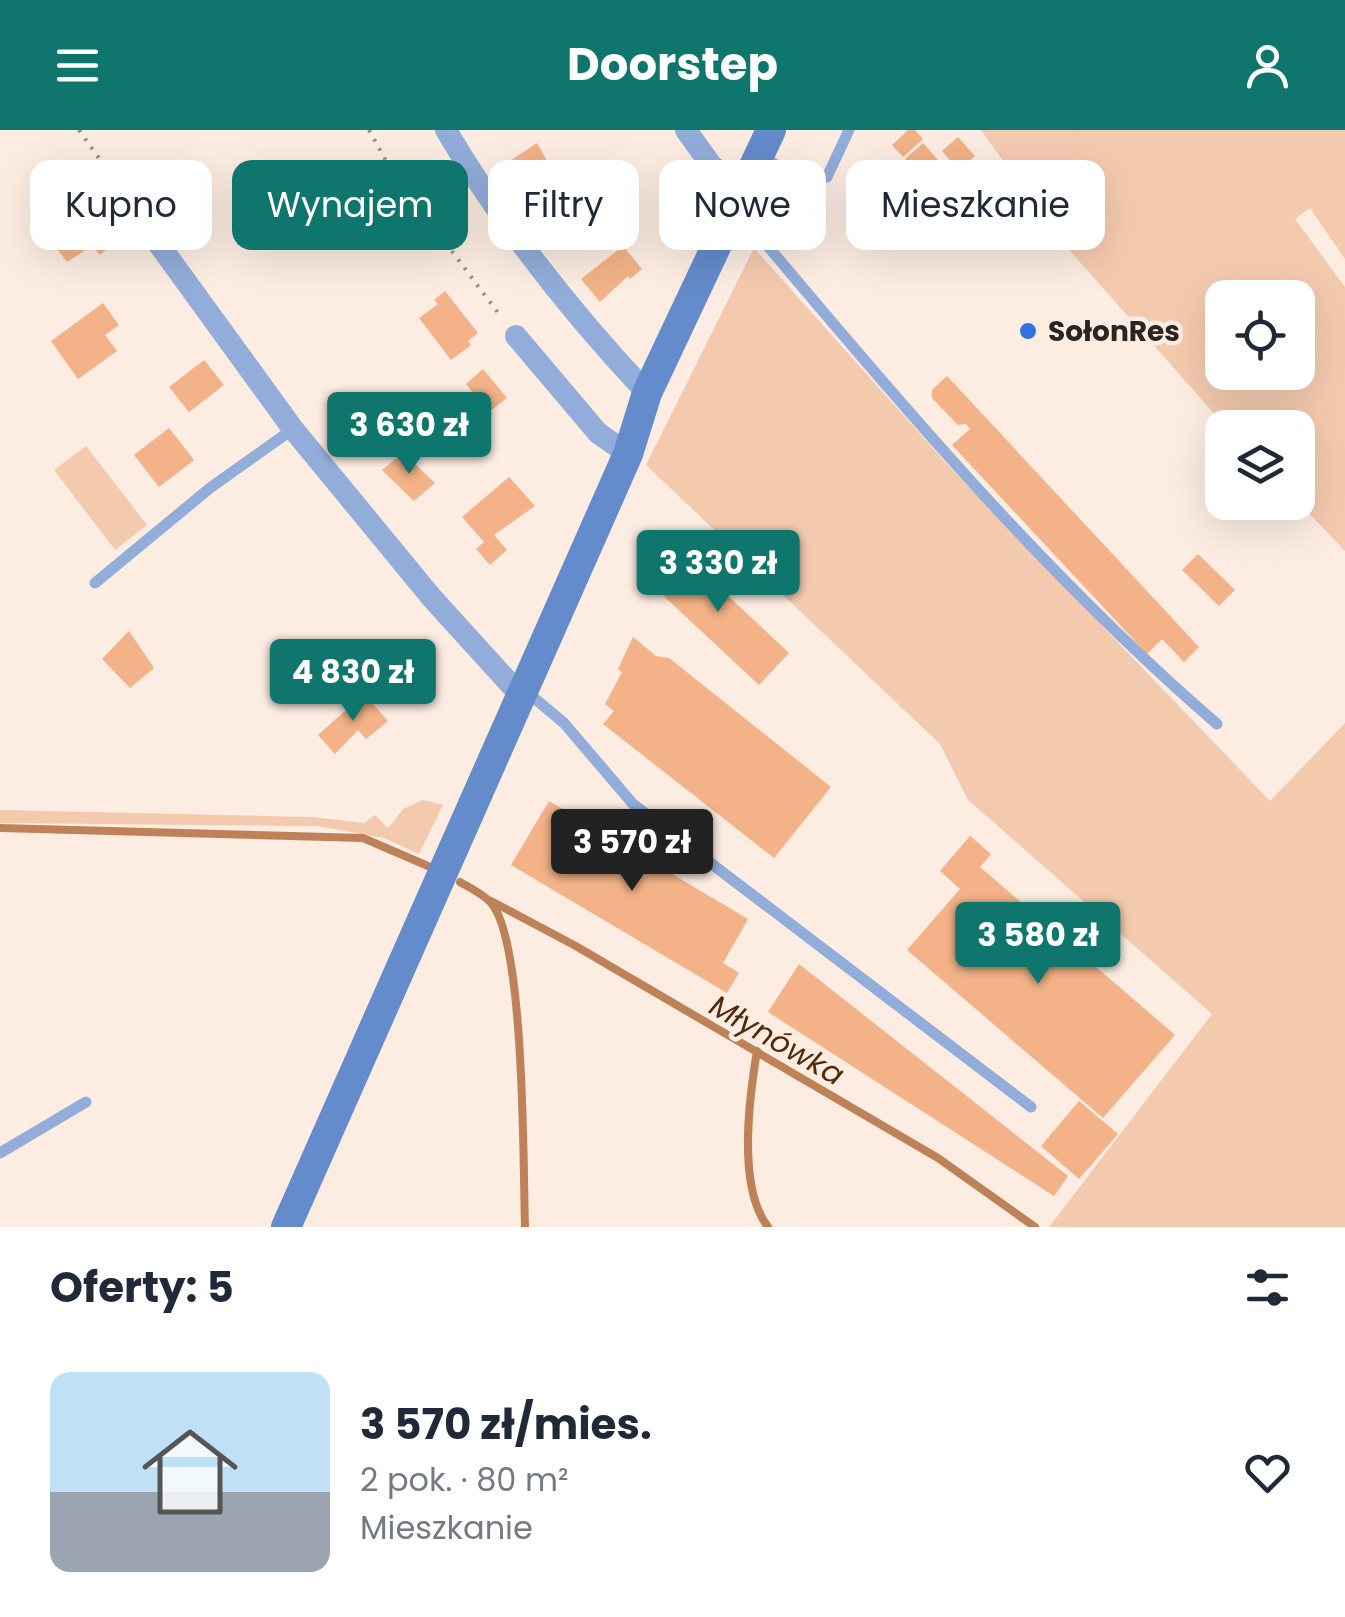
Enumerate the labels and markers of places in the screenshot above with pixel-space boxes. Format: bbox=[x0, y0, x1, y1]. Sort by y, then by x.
place label: SołonRes bbox=[1048, 312, 1180, 351]
marker: SołonRes bbox=[1017, 320, 1039, 342]
pin: 3 630 zł bbox=[306, 392, 512, 477]
pin: 3 330 zł bbox=[615, 530, 821, 615]
pin: 4 830 zł bbox=[250, 639, 456, 724]
pin: 3 570 zł bbox=[529, 809, 735, 894]
pin: 3 580 zł bbox=[935, 902, 1141, 987]

